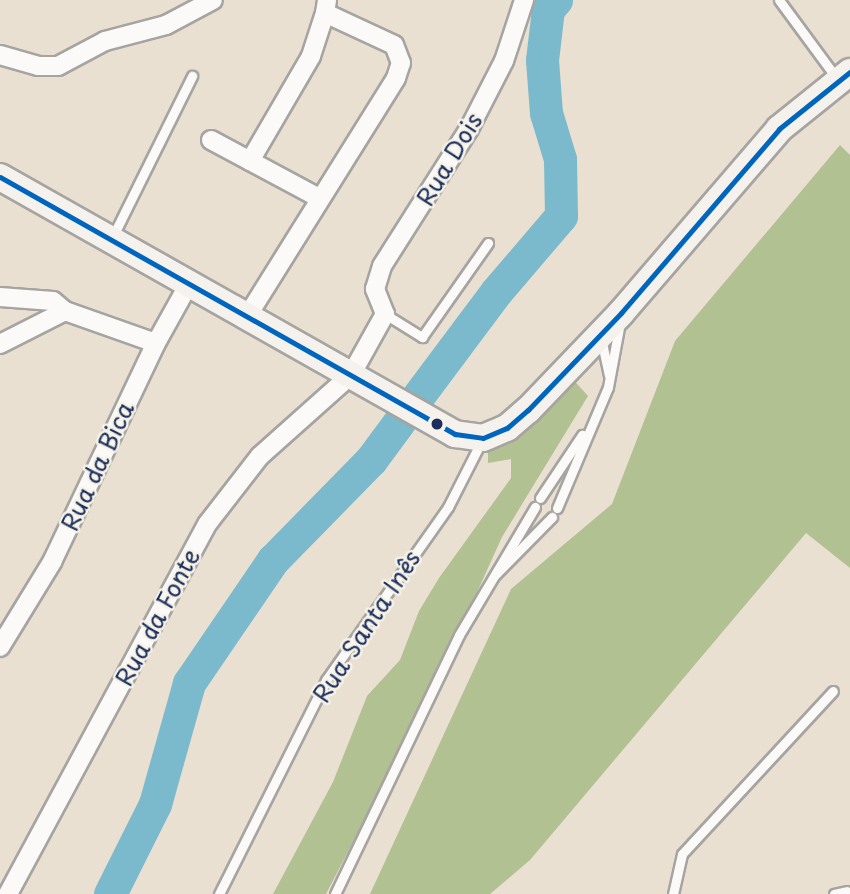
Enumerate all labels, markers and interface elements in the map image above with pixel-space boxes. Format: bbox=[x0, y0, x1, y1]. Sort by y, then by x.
street label: Rua Dois bbox=[410, 107, 488, 211]
street label: Rua da Bica bbox=[54, 396, 140, 536]
unlabelled marker bbox=[430, 417, 444, 431]
street label: Rua da Fonte bbox=[108, 542, 206, 692]
street label: Rua Santa Inês bbox=[306, 544, 426, 708]

